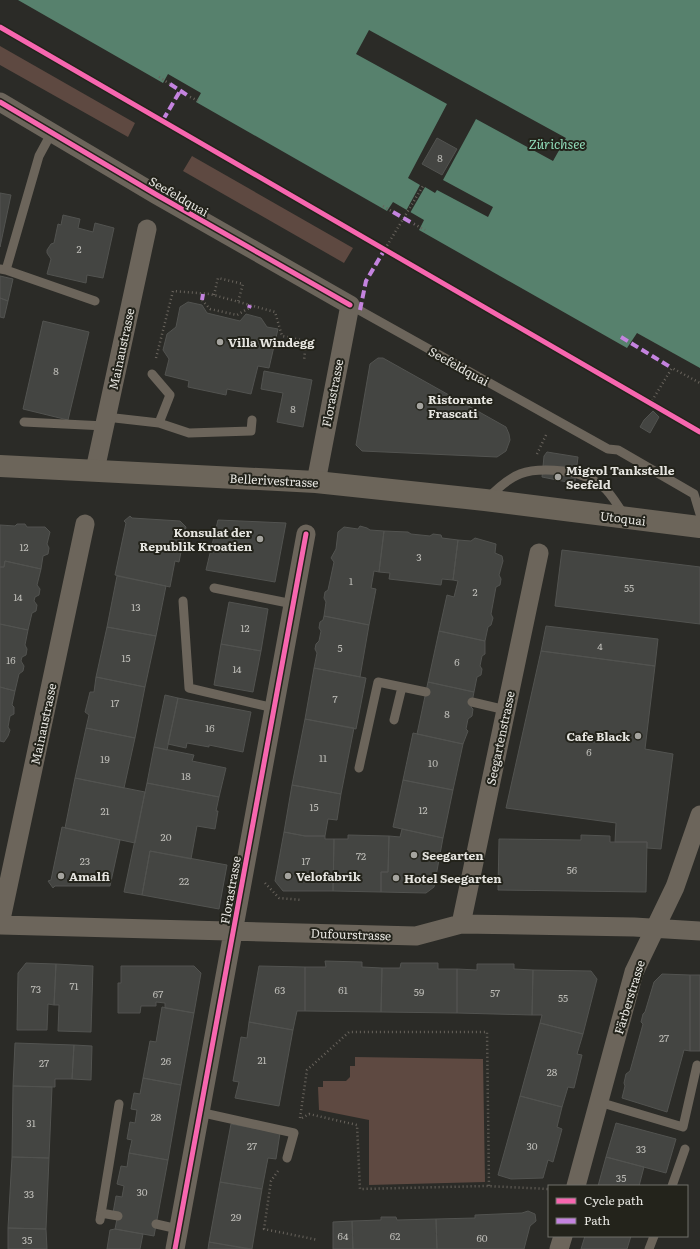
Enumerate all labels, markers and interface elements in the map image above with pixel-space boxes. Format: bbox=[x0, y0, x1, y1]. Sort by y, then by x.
water label: Zürichsee bbox=[529, 134, 585, 153]
house number: 8 bbox=[437, 150, 443, 165]
street label: Seefeldquai bbox=[146, 172, 212, 220]
house number: 2 bbox=[76, 241, 82, 256]
street label: Mainaustrasse bbox=[104, 307, 138, 391]
place label: Villa Windegg bbox=[228, 333, 315, 351]
marker: Villa Windegg bbox=[215, 337, 225, 347]
street label: Seefeldquai bbox=[426, 342, 492, 390]
street label: Florastrasse bbox=[317, 357, 347, 429]
house number: 8 bbox=[53, 363, 59, 378]
place label: Ristorante Frascati bbox=[428, 390, 493, 422]
house number: 8 bbox=[290, 401, 296, 416]
marker: Ristorante Frascati bbox=[415, 401, 425, 411]
place label: Migrol Tankstelle Seefeld bbox=[566, 461, 675, 493]
street label: Bellerivestrasse bbox=[229, 469, 319, 491]
marker: Migrol Tankstelle Seefeld bbox=[553, 472, 563, 482]
street label: Utoquai bbox=[599, 506, 647, 530]
place label: Konsulat der Republik Kroatien bbox=[140, 523, 253, 555]
marker: Konsulat der Republik Kroatien bbox=[255, 534, 265, 544]
house number: 12 bbox=[19, 539, 29, 554]
house number: 3 bbox=[416, 549, 422, 564]
house number: 1 bbox=[349, 573, 353, 588]
house number: 55 bbox=[624, 580, 634, 595]
house number: 2 bbox=[472, 584, 478, 599]
house number: 14 bbox=[13, 589, 23, 604]
house number: 13 bbox=[131, 599, 141, 614]
house number: 12 bbox=[240, 620, 250, 635]
house number: 4 bbox=[597, 638, 603, 653]
house number: 5 bbox=[337, 640, 343, 655]
house number: 15 bbox=[121, 650, 131, 665]
house number: 16 bbox=[6, 652, 16, 667]
house number: 6 bbox=[454, 654, 460, 669]
house number: 14 bbox=[232, 661, 242, 676]
street label: Mainaustrasse bbox=[26, 682, 60, 766]
street label: Seegartenstrasse bbox=[481, 689, 519, 787]
house number: 7 bbox=[332, 691, 338, 706]
house number: 17 bbox=[111, 695, 119, 710]
house number: 8 bbox=[444, 706, 450, 721]
house number: 16 bbox=[205, 720, 215, 735]
place label: Cafe Black bbox=[566, 727, 631, 745]
marker: Cafe Black bbox=[633, 731, 643, 741]
house number: 6 bbox=[586, 744, 592, 759]
house number: 11 bbox=[319, 750, 327, 765]
house number: 19 bbox=[100, 751, 110, 766]
house number: 10 bbox=[428, 755, 438, 770]
house number: 18 bbox=[181, 768, 191, 783]
house number: 15 bbox=[309, 799, 319, 814]
house number: 12 bbox=[418, 802, 428, 817]
house number: 21 bbox=[100, 803, 110, 818]
house number: 20 bbox=[161, 829, 172, 844]
place label: Seegarten bbox=[422, 846, 484, 864]
house number: 72 bbox=[356, 848, 366, 863]
marker: Seegarten bbox=[409, 850, 419, 860]
house number: 23 bbox=[80, 853, 90, 868]
house number: 17 bbox=[302, 853, 310, 868]
street label: Florastrasse bbox=[215, 854, 245, 926]
house number: 56 bbox=[567, 862, 578, 877]
place label: Amalfi bbox=[69, 867, 110, 885]
place label: Velofabrik bbox=[296, 867, 362, 885]
place label: Hotel Seegarten bbox=[404, 869, 502, 887]
marker: Amalfi bbox=[56, 871, 66, 881]
marker: Velofabrik bbox=[283, 871, 293, 881]
house number: 22 bbox=[179, 873, 189, 888]
marker: Hotel Seegarten bbox=[391, 873, 401, 883]
street label: Dufourstrasse bbox=[310, 924, 392, 944]
street label: Färberstrasse bbox=[609, 958, 649, 1036]
house number: 71 bbox=[69, 978, 79, 993]
house number: 73 bbox=[31, 981, 41, 996]
house number: 63 bbox=[275, 982, 285, 997]
house number: 61 bbox=[338, 982, 348, 997]
house number: 59 bbox=[414, 984, 424, 999]
house number: 57 bbox=[490, 985, 500, 1000]
house number: 67 bbox=[153, 986, 163, 1001]
house number: 55 bbox=[558, 990, 568, 1005]
house number: 27 bbox=[659, 1030, 669, 1045]
house number: 21 bbox=[257, 1052, 267, 1067]
house number: 26 bbox=[161, 1053, 172, 1068]
house number: 27 bbox=[39, 1055, 49, 1070]
house number: 28 bbox=[547, 1064, 558, 1079]
house number: 28 bbox=[151, 1109, 162, 1124]
house number: 31 bbox=[26, 1115, 36, 1130]
house number: 27 bbox=[247, 1138, 257, 1153]
house number: 30 bbox=[526, 1138, 538, 1153]
house number: 33 bbox=[636, 1141, 646, 1156]
house number: 35 bbox=[616, 1170, 626, 1185]
house number: 30 bbox=[136, 1184, 148, 1199]
legend bbox=[548, 1185, 688, 1237]
house number: 33 bbox=[24, 1186, 34, 1201]
text: Cycle path bbox=[584, 1191, 644, 1209]
house number: 29 bbox=[231, 1209, 241, 1224]
text: Path bbox=[584, 1211, 610, 1229]
house number: 64 bbox=[338, 1228, 349, 1243]
house number: 62 bbox=[390, 1228, 400, 1243]
house number: 60 bbox=[476, 1230, 488, 1245]
house number: 35 bbox=[22, 1232, 32, 1247]

